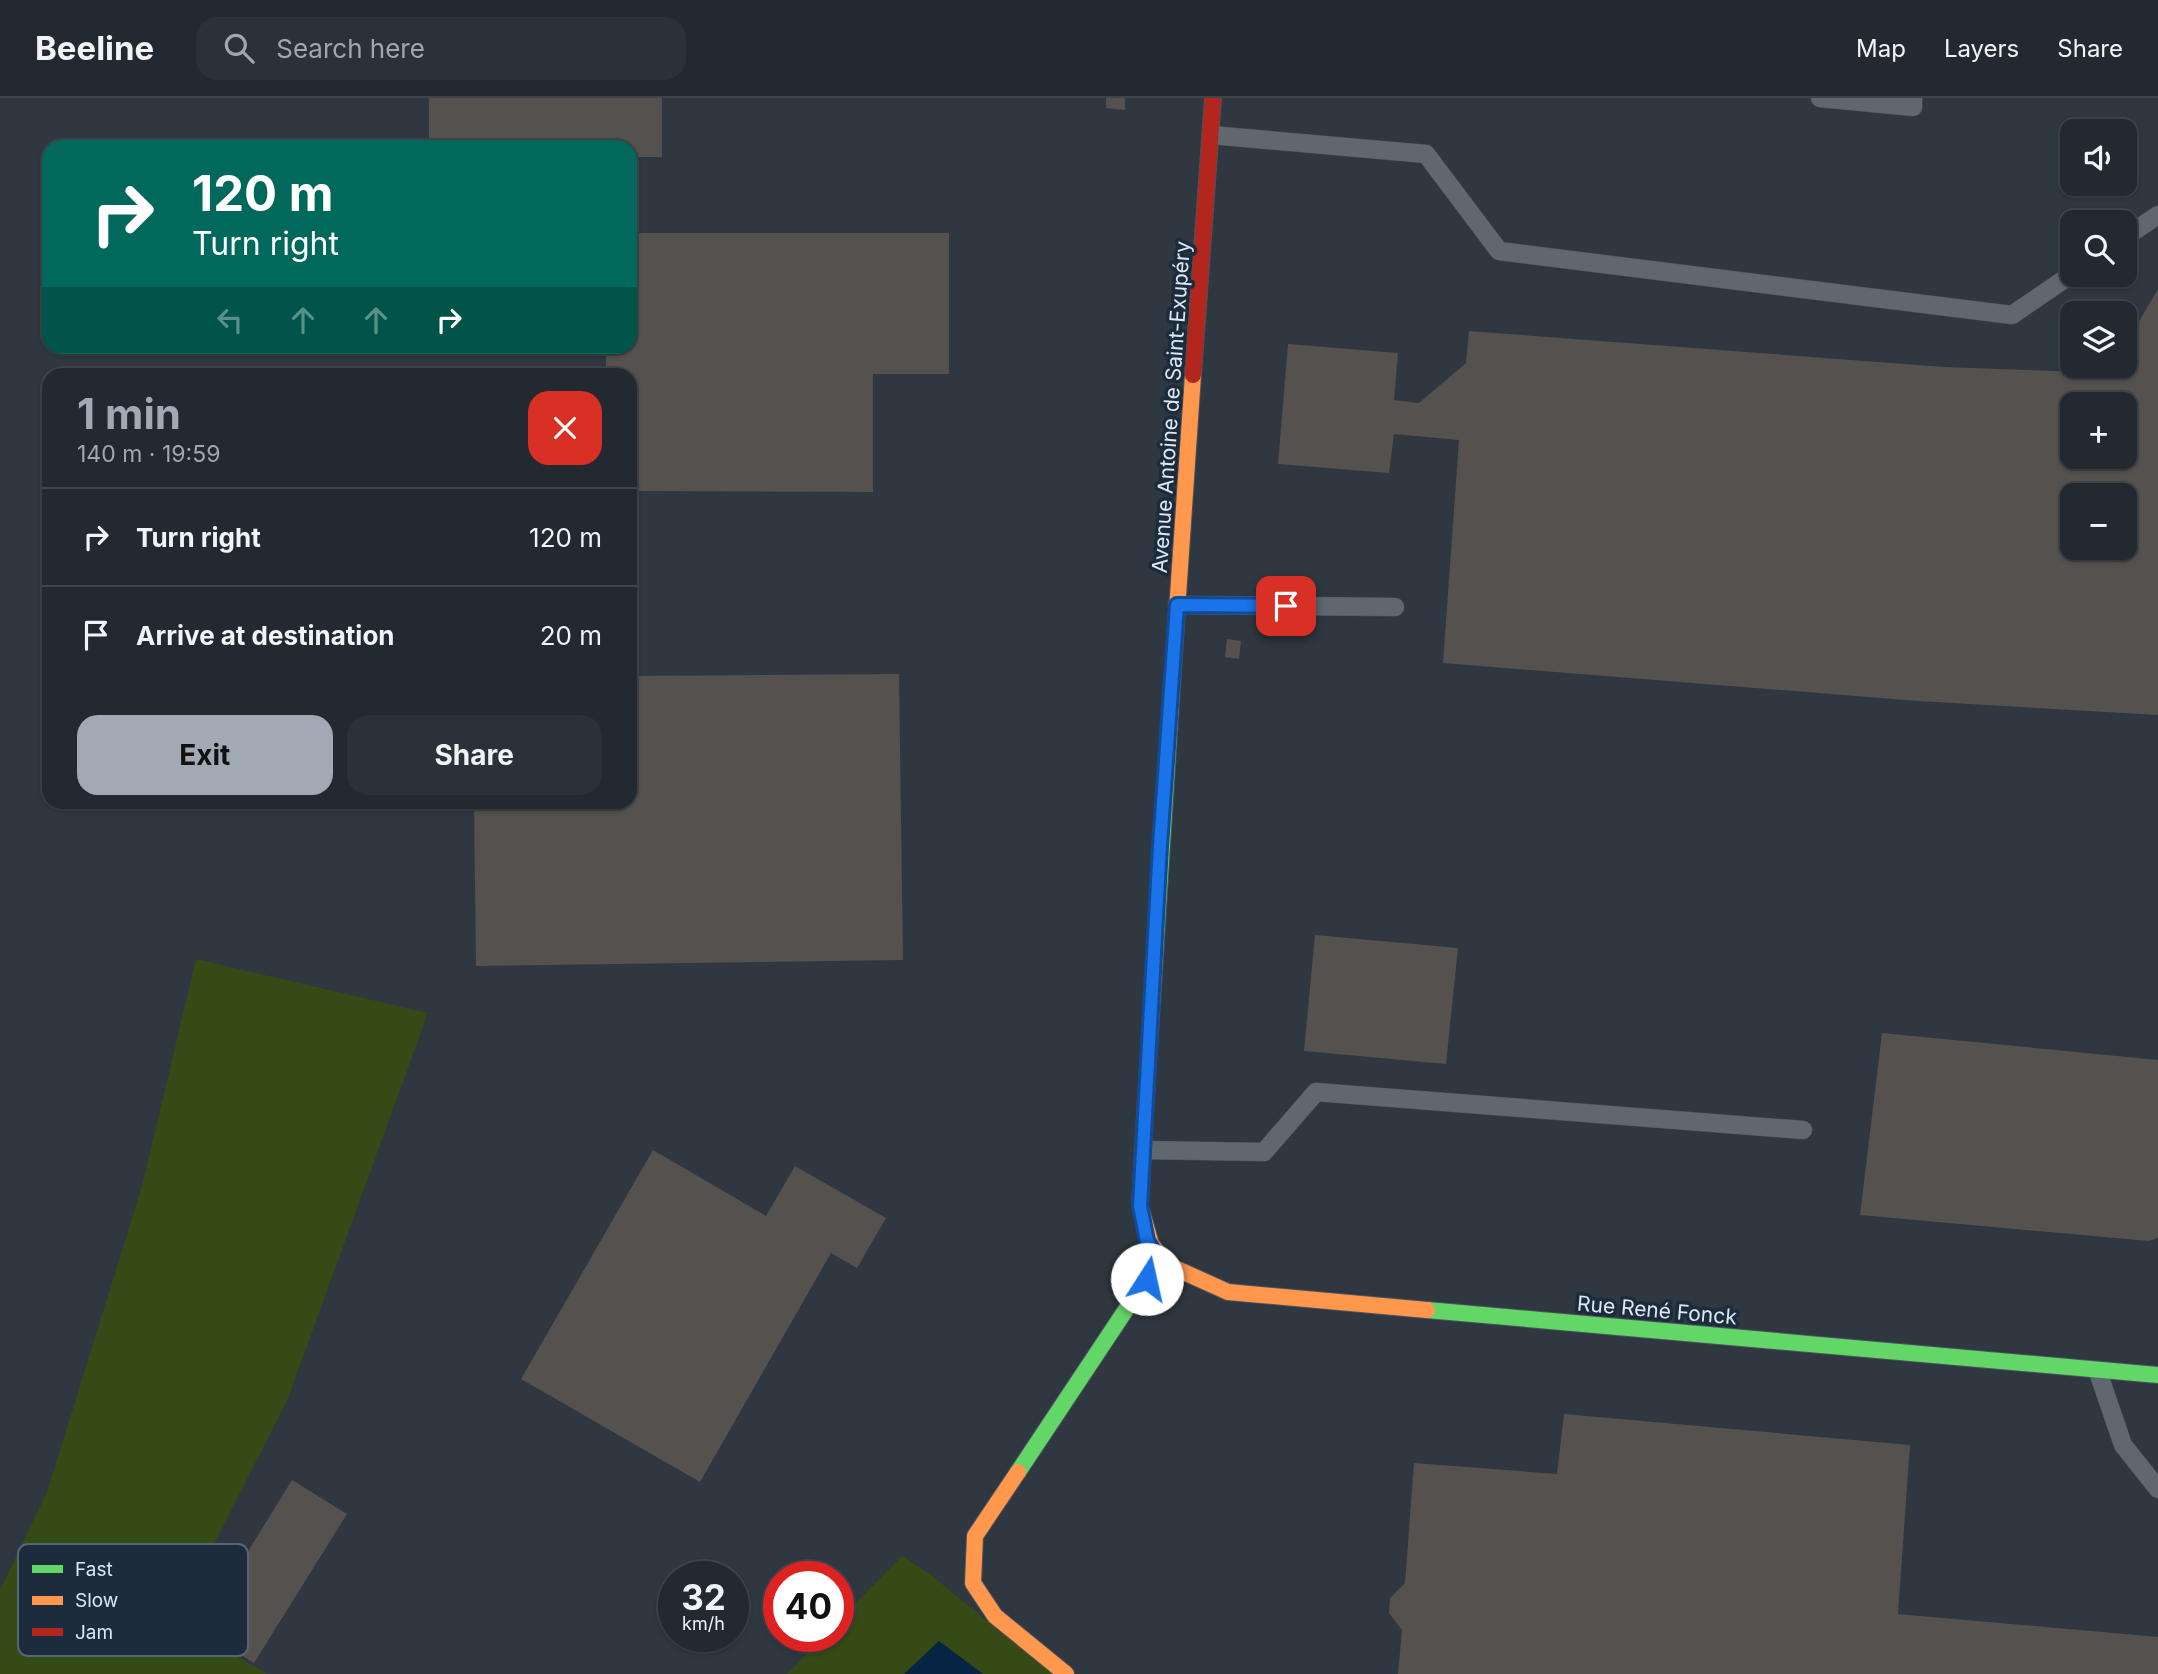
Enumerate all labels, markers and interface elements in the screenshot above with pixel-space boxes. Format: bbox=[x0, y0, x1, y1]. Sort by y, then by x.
search box bbox=[196, 17, 686, 80]
text: Beeline bbox=[35, 28, 154, 68]
icon: search bbox=[220, 29, 258, 67]
text: Search here bbox=[276, 33, 425, 64]
text: Map bbox=[1856, 34, 1906, 63]
text: Layers bbox=[1944, 34, 2019, 63]
text: Share bbox=[2057, 34, 2123, 63]
map controls bbox=[2060, 119, 2137, 560]
button: sound bbox=[2060, 119, 2137, 196]
text: 120 m bbox=[192, 164, 333, 223]
icon: right bbox=[77, 168, 168, 259]
button: search bbox=[2060, 210, 2137, 287]
text: Turn right bbox=[192, 224, 339, 263]
street label: Avenue Antoine de Saint-Exupéry bbox=[1147, 240, 1195, 574]
icon: left bbox=[211, 301, 249, 339]
icon: ahead bbox=[284, 301, 322, 339]
icon: ahead bbox=[357, 301, 395, 339]
icon: right bbox=[430, 301, 468, 339]
button: layers bbox=[2060, 301, 2137, 378]
text: 1 min bbox=[77, 388, 181, 439]
button: close bbox=[528, 391, 602, 465]
button: + bbox=[2060, 392, 2137, 469]
text: 140 m · 19:59 bbox=[77, 440, 220, 468]
button: − bbox=[2060, 483, 2137, 560]
icon: right bbox=[77, 518, 115, 556]
text: Turn right bbox=[136, 522, 261, 553]
text: 120 m bbox=[529, 522, 602, 553]
pin bbox=[1256, 576, 1316, 636]
icon: arrive bbox=[1267, 587, 1305, 625]
icon: arrive bbox=[77, 616, 115, 654]
text: Arrive at destination bbox=[136, 620, 395, 651]
text: 20 m bbox=[540, 620, 602, 651]
button: Exit bbox=[77, 715, 333, 795]
button: Share bbox=[347, 715, 602, 795]
position arrow bbox=[1110, 1242, 1184, 1316]
street label: Rue René Fonck bbox=[1576, 1291, 1738, 1329]
legend bbox=[18, 1544, 248, 1656]
text: Fast bbox=[75, 1558, 113, 1581]
speed limit sign: 40 bbox=[763, 1561, 854, 1652]
text: 32 bbox=[681, 1576, 726, 1618]
text: Slow bbox=[75, 1589, 118, 1612]
text: km/h bbox=[682, 1613, 725, 1634]
text: Jam bbox=[75, 1621, 113, 1644]

